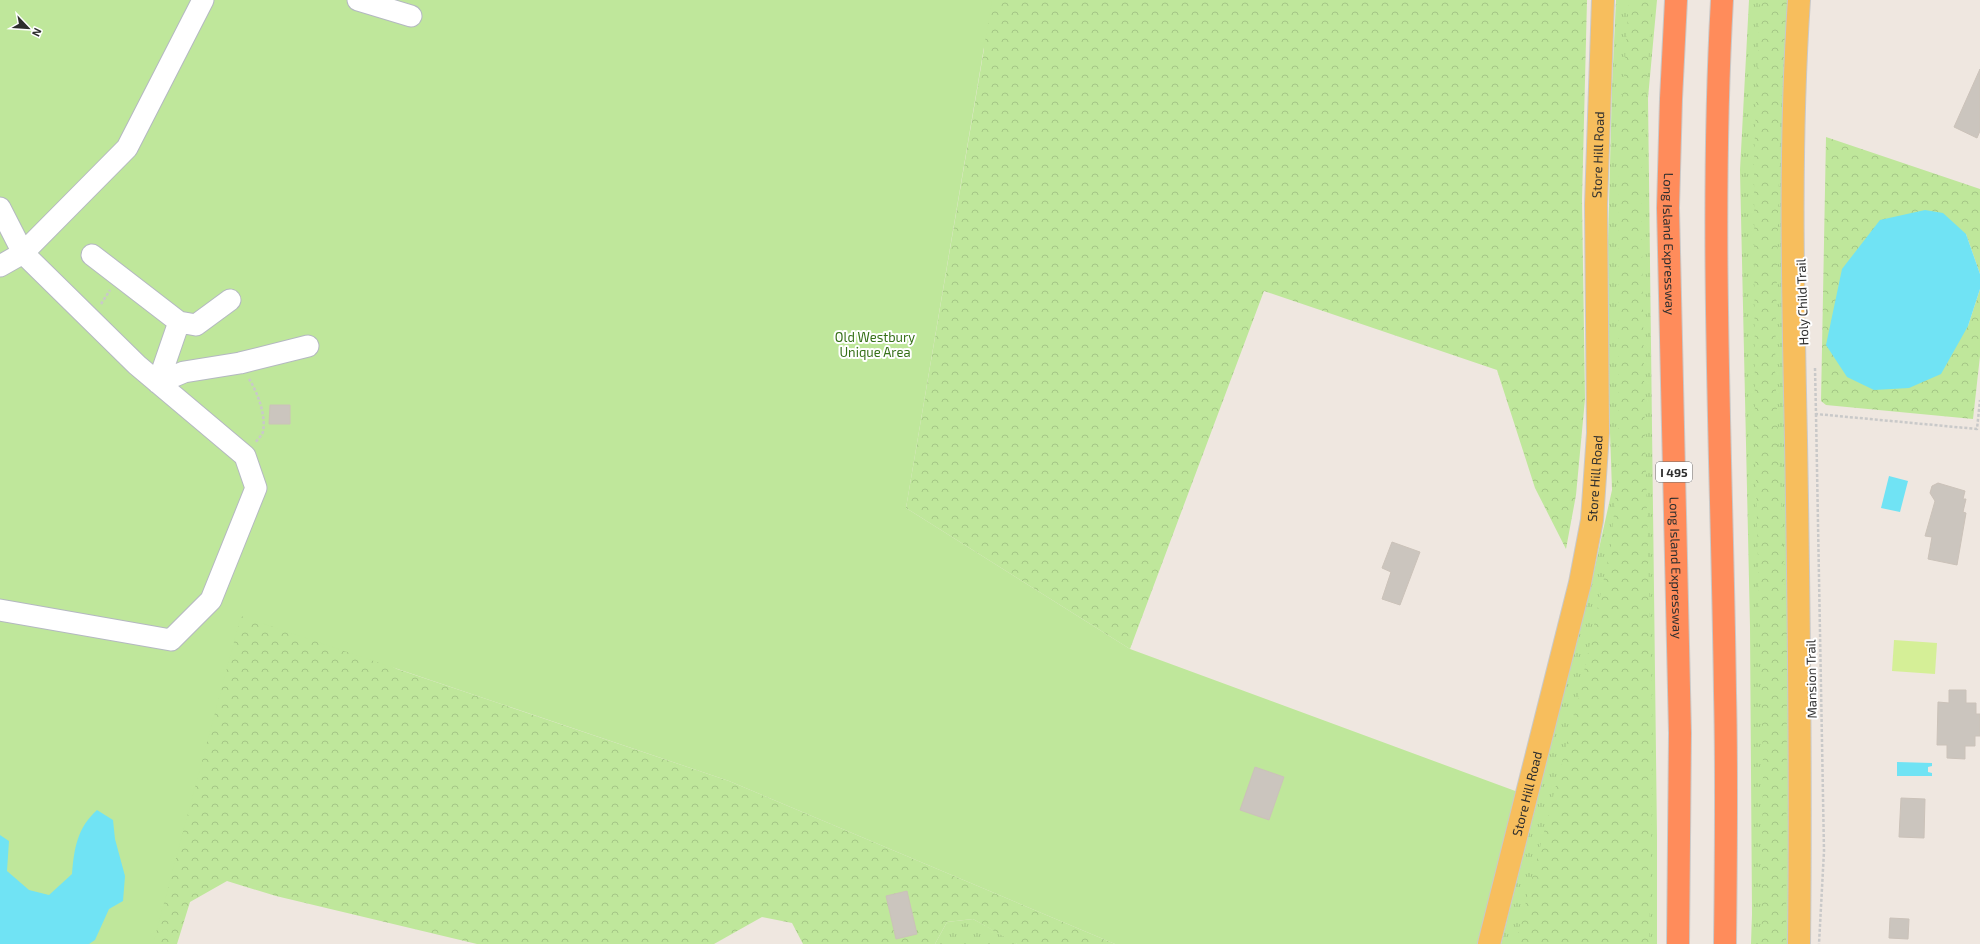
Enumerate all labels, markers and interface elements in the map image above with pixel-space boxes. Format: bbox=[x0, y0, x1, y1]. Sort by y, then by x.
north arrow bbox=[8, 8, 48, 48]
text: N bbox=[30, 26, 45, 39]
street label: Store Hill Road bbox=[1588, 111, 1607, 198]
street label: Long Island Expressway bbox=[1660, 172, 1678, 315]
street label: Holy Child Trail bbox=[1792, 258, 1812, 346]
park label: Old Westbury Unique Area bbox=[835, 329, 915, 360]
street label: Store Hill Road bbox=[1584, 435, 1606, 522]
road number: I 495 bbox=[1656, 462, 1692, 482]
street label: Long Island Expressway bbox=[1667, 496, 1686, 639]
street label: Mansion Trail bbox=[1802, 639, 1820, 719]
street label: Store Hill Road bbox=[1509, 750, 1545, 838]

